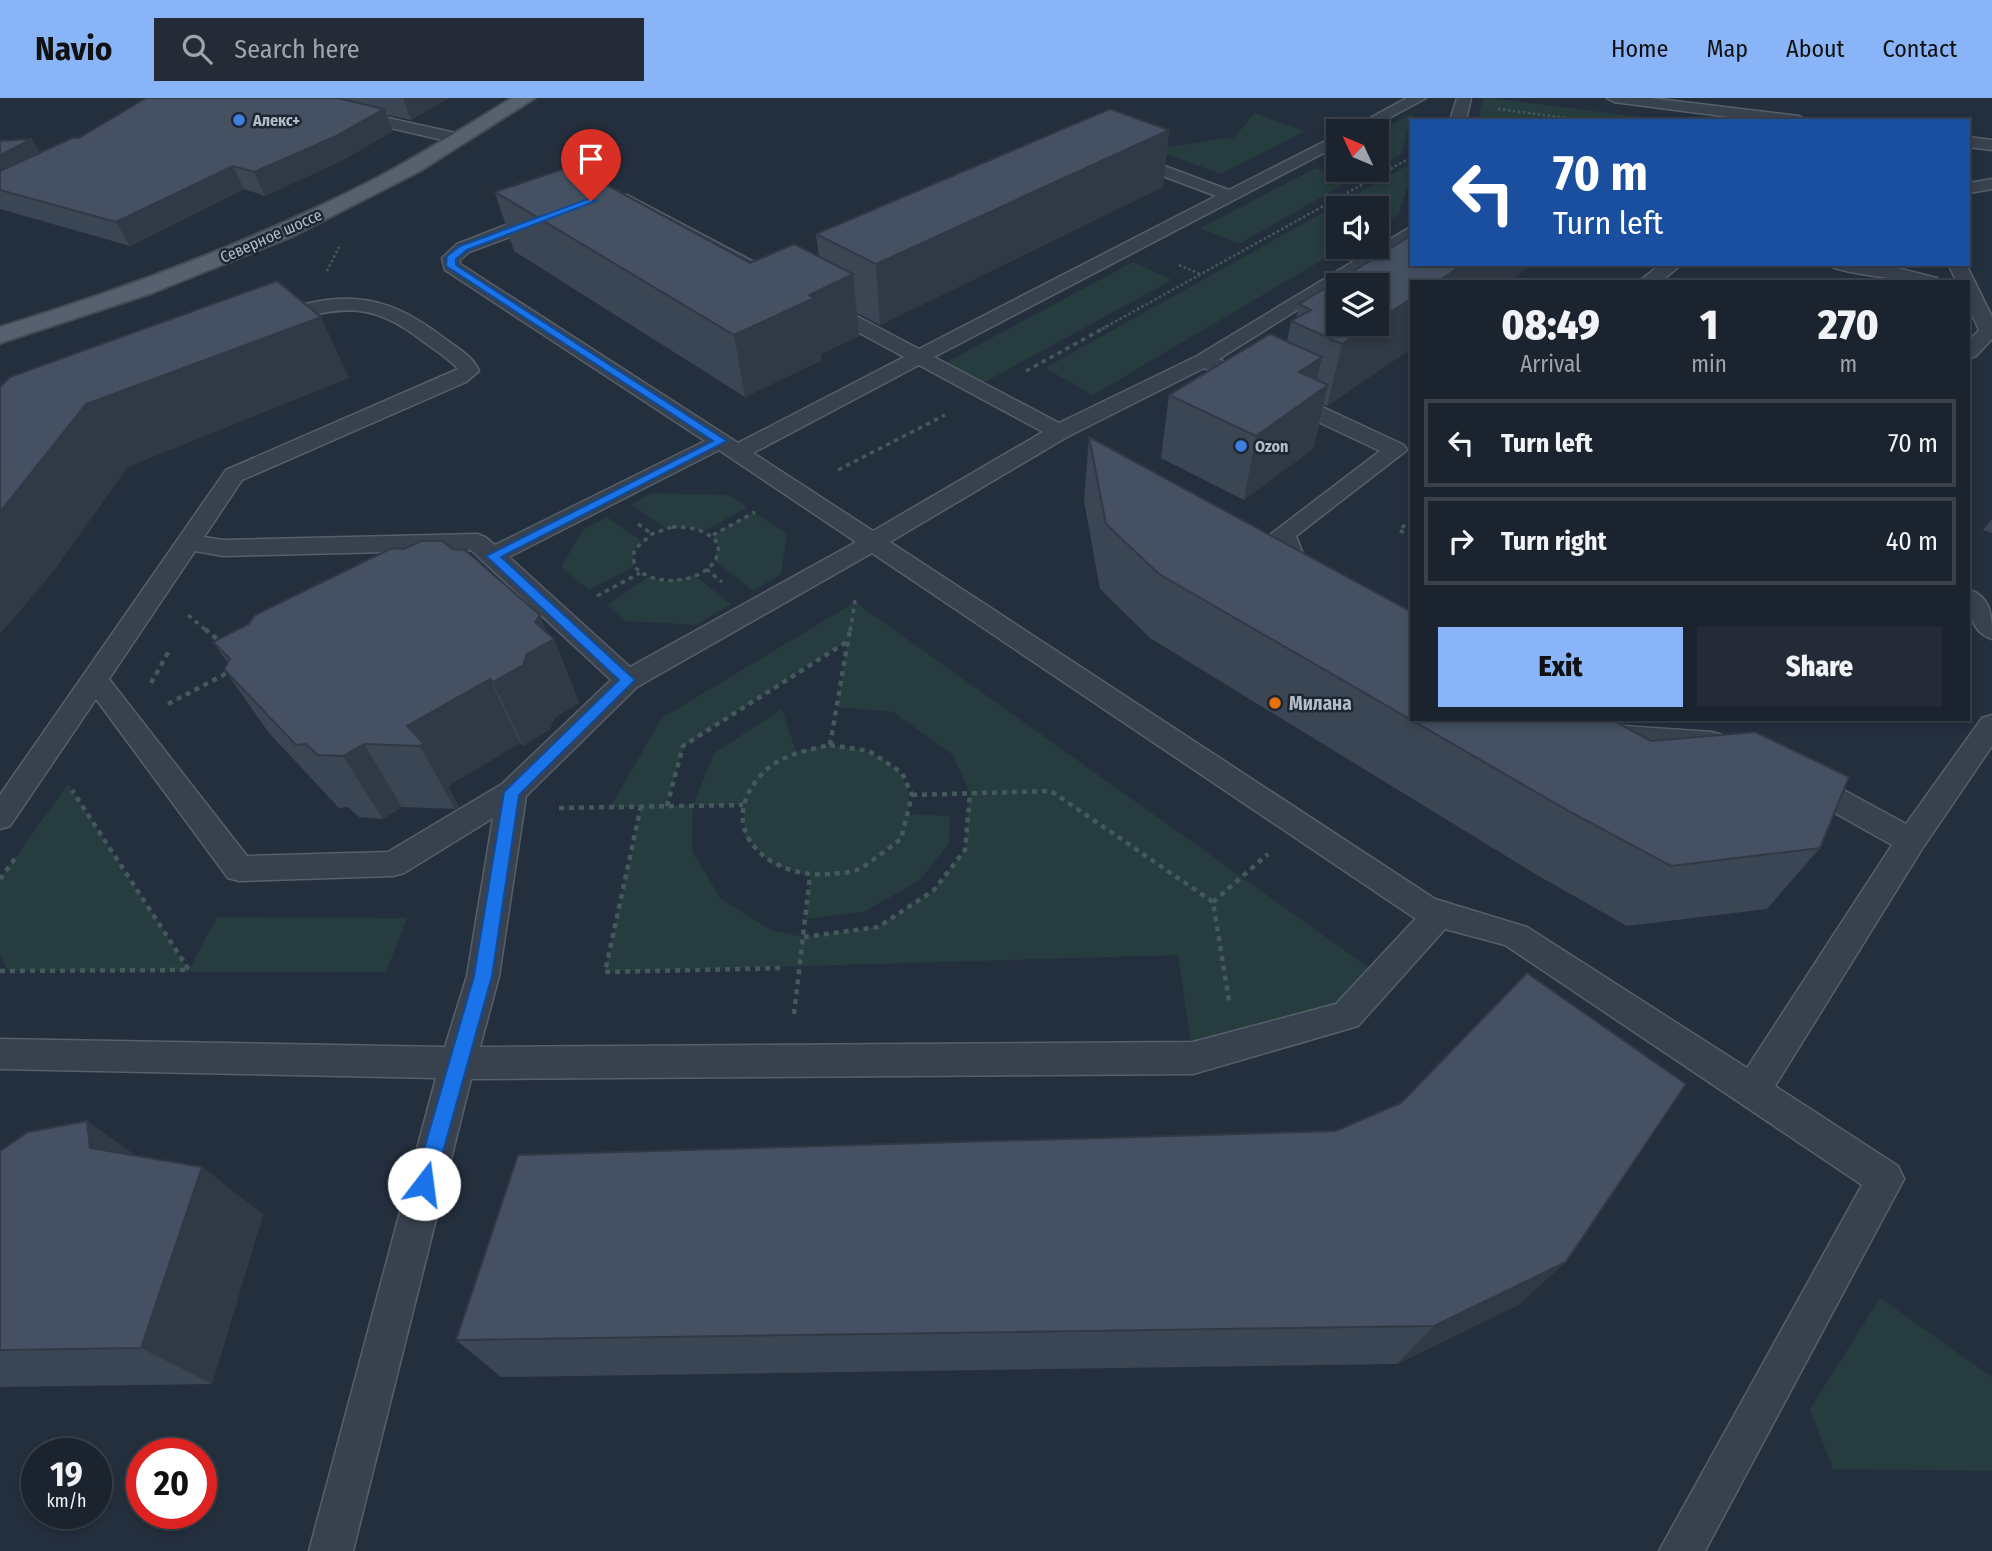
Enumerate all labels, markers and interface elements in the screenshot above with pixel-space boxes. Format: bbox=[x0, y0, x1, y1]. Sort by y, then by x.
search box bbox=[154, 18, 644, 81]
text: Navio bbox=[35, 29, 112, 69]
icon: search bbox=[178, 30, 216, 68]
text: Search here bbox=[234, 34, 360, 65]
text: Home bbox=[1611, 35, 1668, 63]
text: Map bbox=[1706, 35, 1748, 63]
text: About bbox=[1786, 35, 1844, 63]
text: Contact bbox=[1882, 35, 1957, 63]
place label: Алекс+ bbox=[252, 111, 300, 130]
marker: Алекс+ bbox=[231, 112, 247, 128]
north arrow bbox=[1326, 119, 1390, 182]
map controls bbox=[1326, 119, 1389, 336]
pin bbox=[561, 129, 621, 201]
icon: arrive bbox=[572, 140, 610, 178]
text: 70 m bbox=[1553, 144, 1648, 203]
icon: left bbox=[1438, 147, 1529, 238]
button: sound bbox=[1326, 196, 1389, 259]
text: Turn left bbox=[1553, 204, 1663, 242]
street label: Северное шоссе bbox=[217, 205, 325, 267]
button: layers bbox=[1326, 273, 1389, 336]
text: 08:49 bbox=[1501, 300, 1600, 350]
text: 1 bbox=[1700, 300, 1718, 350]
text: 270 bbox=[1818, 300, 1879, 350]
text: Arrival bbox=[1520, 350, 1581, 378]
text: min bbox=[1691, 350, 1727, 378]
text: m bbox=[1840, 350, 1857, 378]
icon: left bbox=[1442, 424, 1480, 462]
text: Turn left bbox=[1501, 428, 1593, 459]
text: 70 m bbox=[1888, 428, 1938, 459]
place label: Ozon bbox=[1255, 437, 1288, 456]
marker: Ozon bbox=[1233, 438, 1249, 454]
icon: right bbox=[1442, 522, 1480, 560]
text: Turn right bbox=[1501, 526, 1607, 557]
text: 40 m bbox=[1886, 526, 1938, 557]
button: Exit bbox=[1438, 627, 1683, 707]
button: Share bbox=[1697, 627, 1942, 707]
place label: Милана bbox=[1289, 692, 1352, 715]
marker: Милана bbox=[1267, 695, 1283, 711]
position arrow bbox=[387, 1147, 461, 1221]
speed limit sign: 20 bbox=[126, 1438, 217, 1529]
text: 19 bbox=[50, 1453, 83, 1495]
text: km/h bbox=[46, 1490, 87, 1512]

